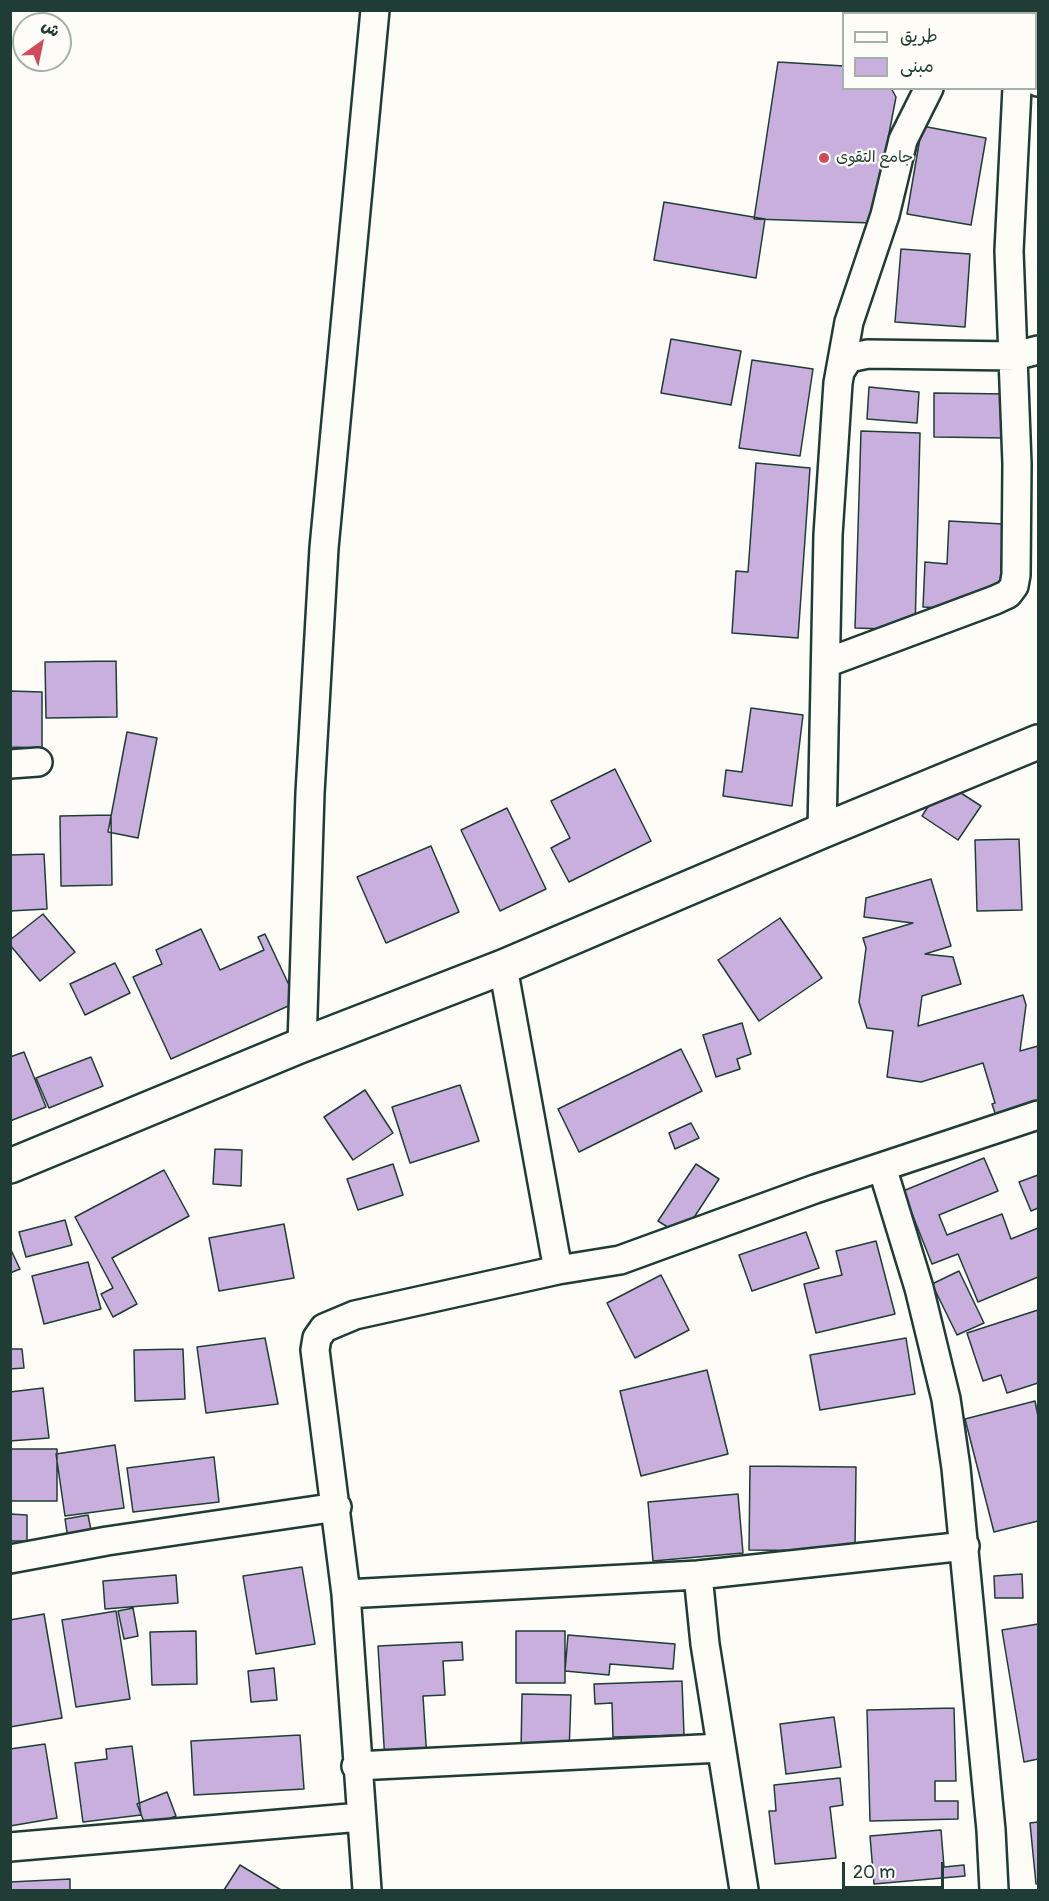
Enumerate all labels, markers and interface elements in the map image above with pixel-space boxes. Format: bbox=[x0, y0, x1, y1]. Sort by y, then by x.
north arrow bbox=[12, 12, 72, 72]
legend bbox=[842, 12, 1037, 90]
text: ش bbox=[38, 15, 64, 42]
text: طريق bbox=[900, 25, 938, 48]
text: مبنى bbox=[900, 55, 934, 78]
place label: جامع التقوى bbox=[836, 148, 913, 168]
marker: جامع التقوى bbox=[817, 151, 831, 165]
scale bar bbox=[845, 1850, 947, 1888]
text: 20 m bbox=[853, 1861, 895, 1884]

